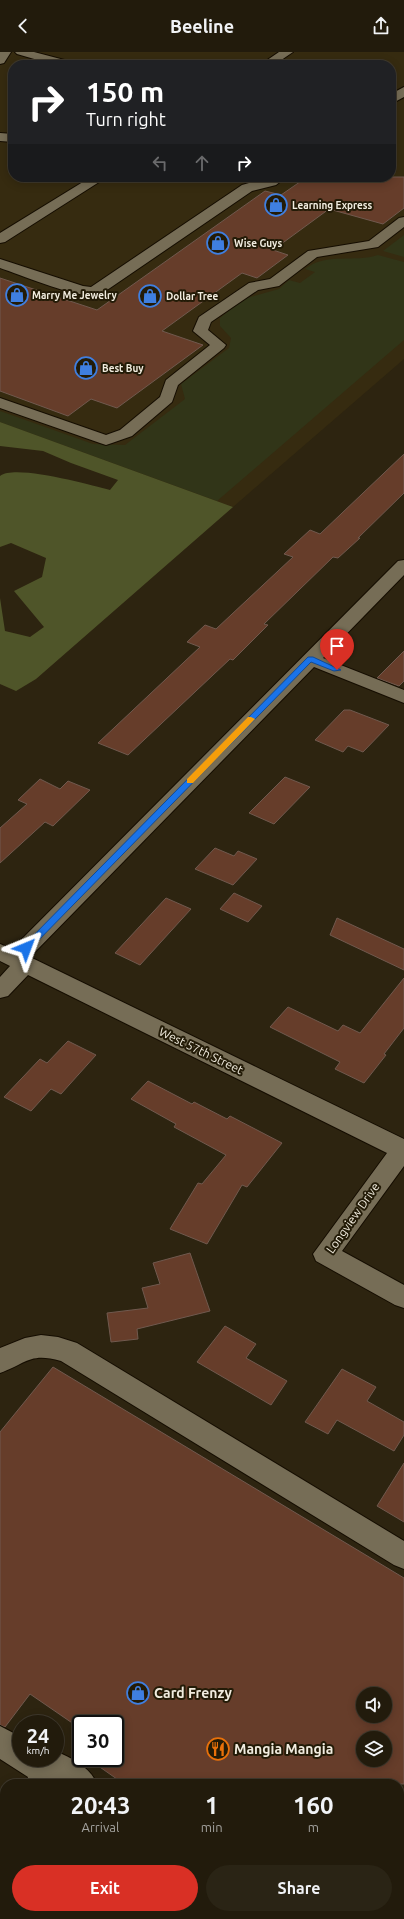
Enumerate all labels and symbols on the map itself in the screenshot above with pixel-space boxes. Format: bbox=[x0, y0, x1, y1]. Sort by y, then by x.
shop icon: Learning Express bbox=[263, 192, 289, 218]
place label: Learning Express bbox=[292, 200, 373, 211]
shop icon: Wise Guys bbox=[205, 230, 231, 256]
place label: Wise Guys bbox=[234, 238, 282, 249]
shop icon: Marry Me Jewelry bbox=[4, 282, 30, 308]
shop icon: Dollar Tree bbox=[137, 283, 163, 309]
place label: Marry Me Jewelry bbox=[32, 290, 117, 301]
place label: Dollar Tree bbox=[166, 291, 219, 302]
shop icon: Best Buy bbox=[73, 355, 99, 381]
place label: Best Buy bbox=[102, 363, 144, 374]
pin bbox=[320, 629, 354, 670]
position arrow bbox=[5, 927, 47, 969]
street label: West 57th Street bbox=[157, 1025, 245, 1077]
street label: Longview Drive bbox=[324, 1180, 382, 1255]
shop icon: Card Frenzy bbox=[125, 1680, 151, 1706]
place label: Card Frenzy bbox=[154, 1685, 233, 1701]
speed limit sign: 30 bbox=[72, 1715, 124, 1767]
restaurant icon: Mangia Mangia bbox=[205, 1736, 231, 1762]
place label: Mangia Mangia bbox=[234, 1741, 333, 1757]

